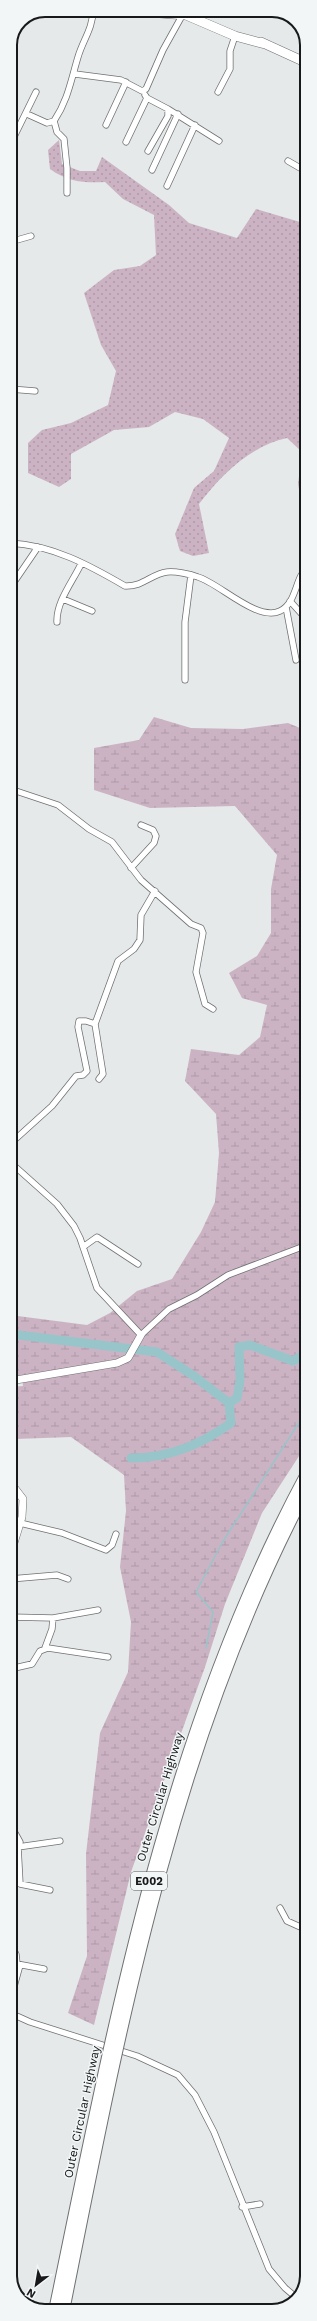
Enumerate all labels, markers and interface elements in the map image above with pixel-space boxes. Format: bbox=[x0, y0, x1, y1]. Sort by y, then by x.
street label: Outer Circular Highway bbox=[134, 1730, 187, 1863]
road number: E002 bbox=[131, 1872, 167, 1890]
street label: Outer Circular Highway bbox=[61, 2044, 103, 2179]
north arrow bbox=[16, 2265, 56, 2305]
text: N bbox=[24, 2285, 38, 2301]

